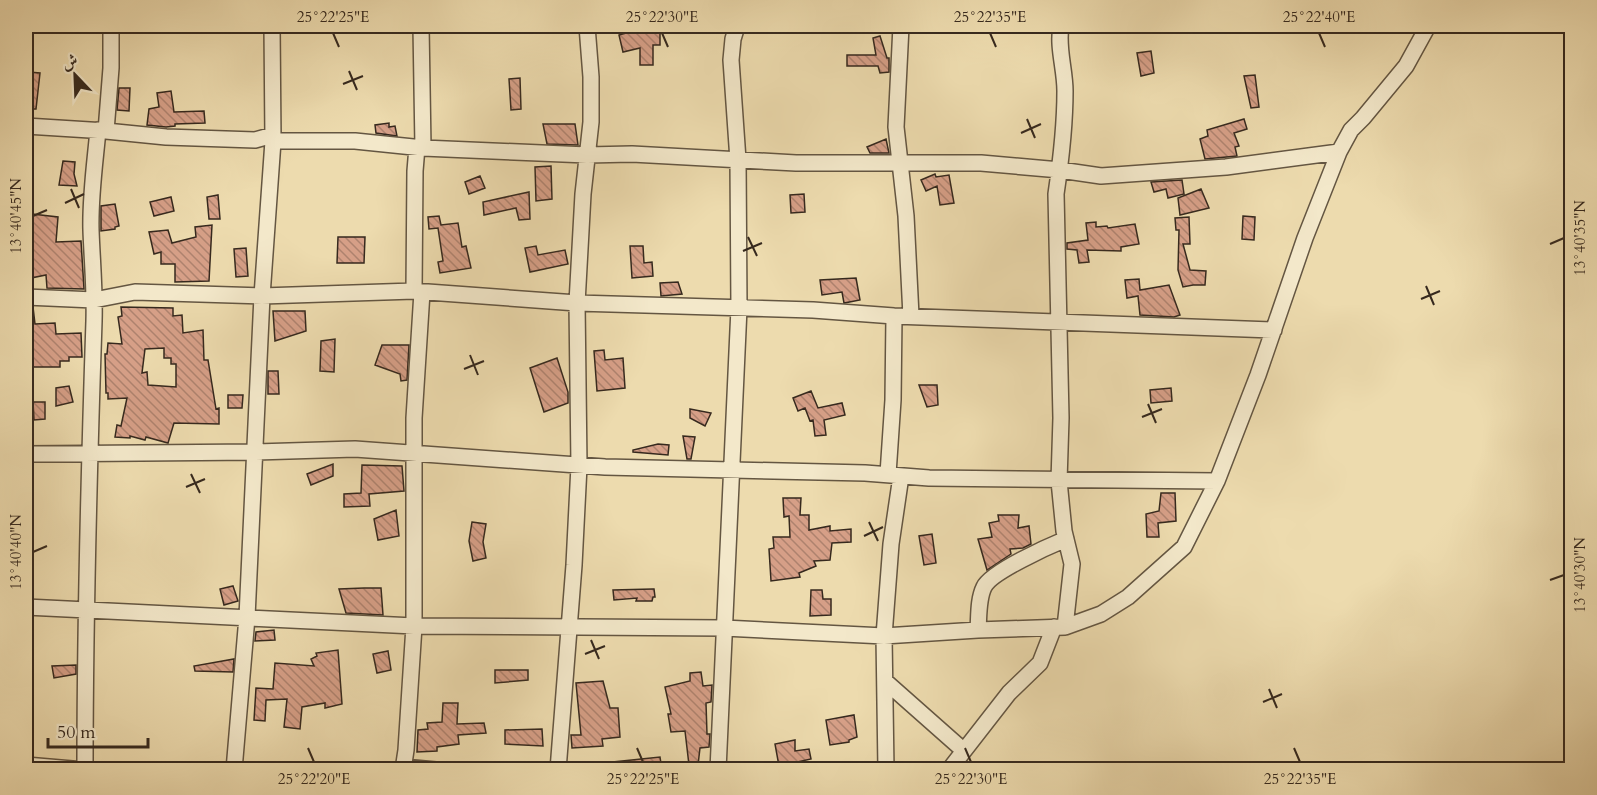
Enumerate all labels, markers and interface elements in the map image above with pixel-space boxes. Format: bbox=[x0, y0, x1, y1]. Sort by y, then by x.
text: 25°22'25"E bbox=[297, 7, 369, 27]
text: 25°22'30"E bbox=[626, 7, 698, 27]
text: 25°22'35"E bbox=[954, 7, 1026, 27]
text: 25°22'40"E bbox=[1283, 7, 1355, 27]
north arrow bbox=[45, 45, 105, 105]
text: ش bbox=[58, 49, 81, 75]
text: 13°40'45"N bbox=[6, 178, 26, 254]
text: 13°40'35"N bbox=[1570, 200, 1590, 276]
text: 13°40'40"N bbox=[6, 514, 26, 590]
text: 13°40'30"N bbox=[1570, 537, 1590, 613]
scale bar bbox=[48, 711, 148, 749]
text: 50 m bbox=[57, 720, 96, 745]
text: 25°22'20"E bbox=[278, 769, 350, 789]
text: 25°22'25"E bbox=[607, 769, 679, 789]
text: 25°22'30"E bbox=[935, 769, 1007, 789]
text: 25°22'35"E bbox=[1264, 769, 1336, 789]

